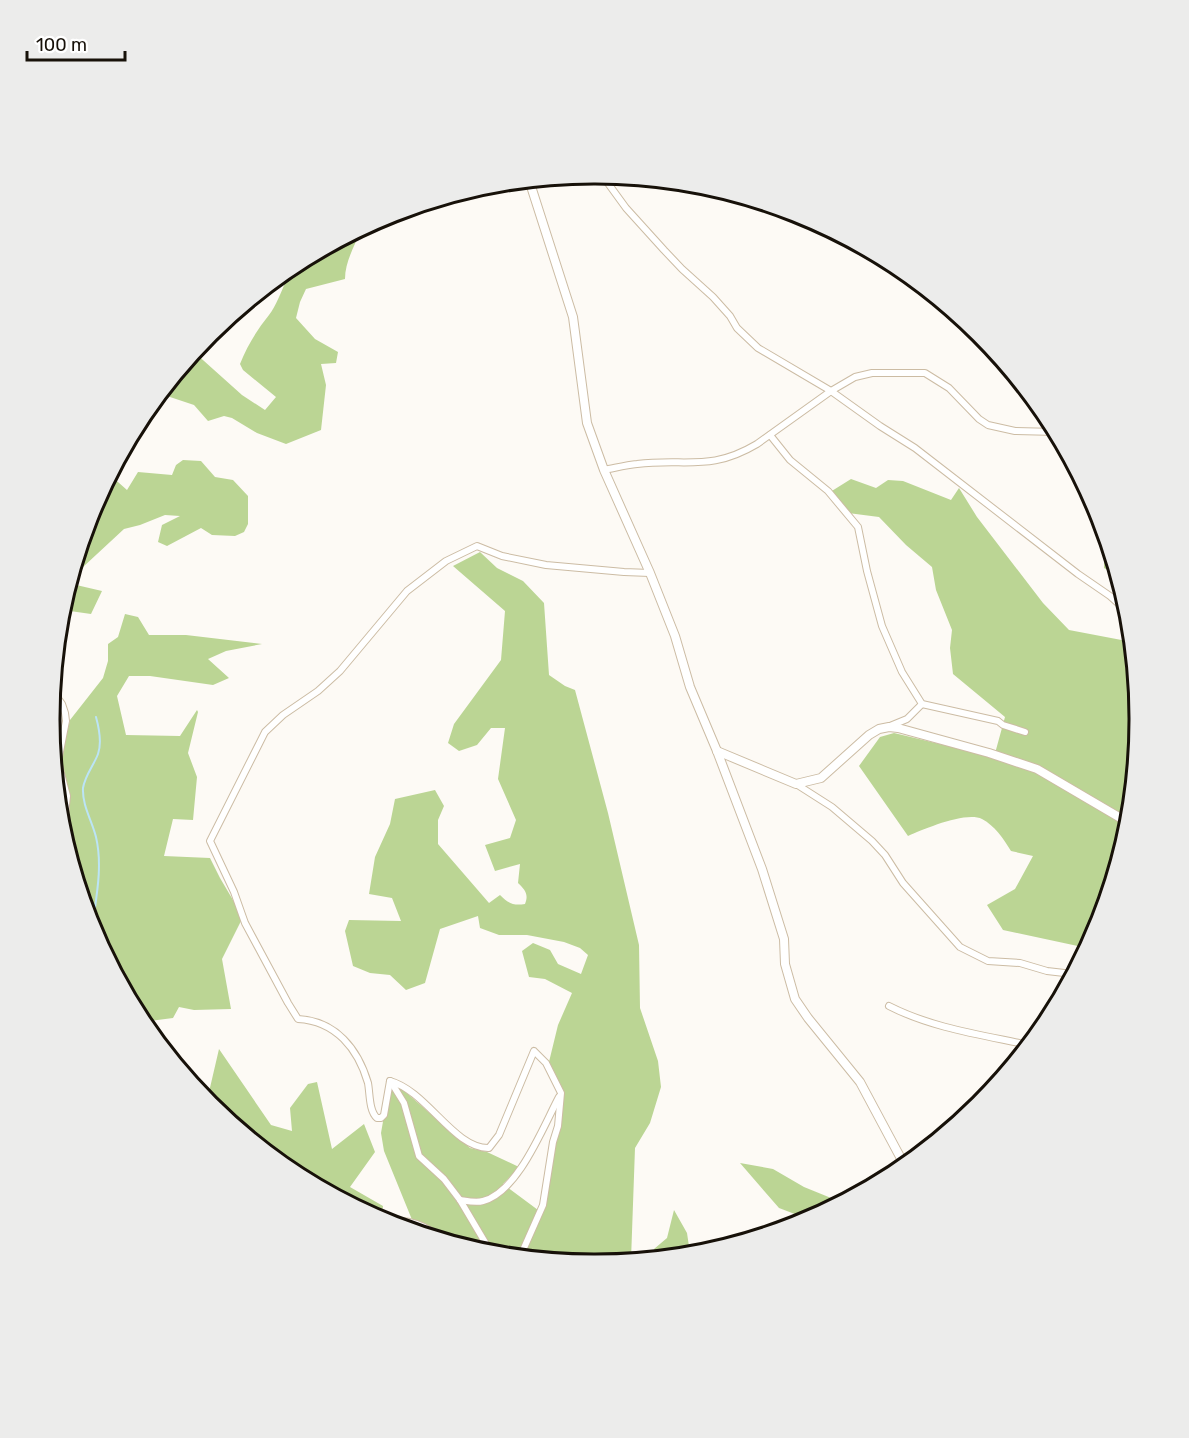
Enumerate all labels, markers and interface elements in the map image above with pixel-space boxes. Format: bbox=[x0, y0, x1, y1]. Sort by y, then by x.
scale bar bbox=[27, 24, 124, 62]
text: 100 m bbox=[36, 34, 87, 56]

